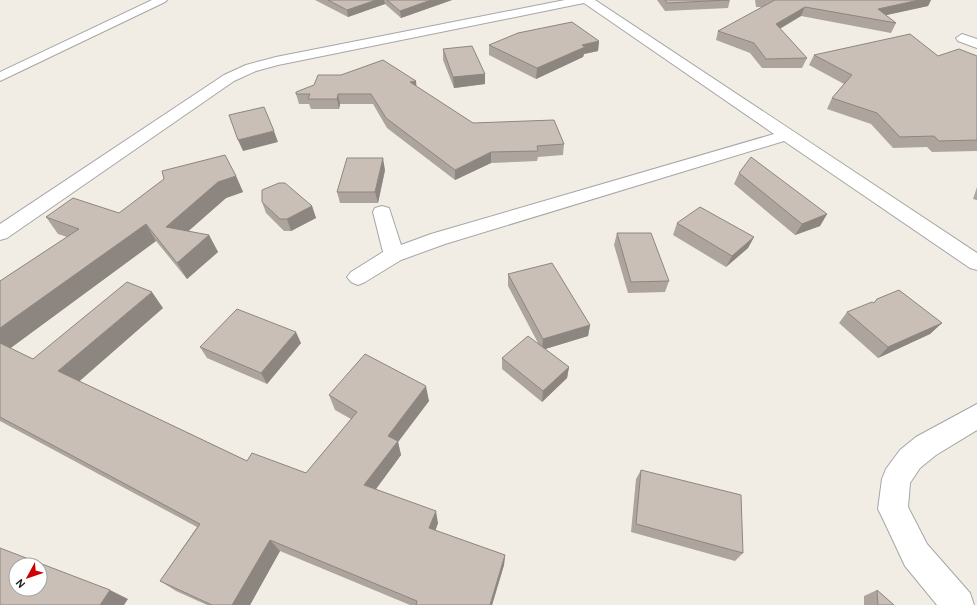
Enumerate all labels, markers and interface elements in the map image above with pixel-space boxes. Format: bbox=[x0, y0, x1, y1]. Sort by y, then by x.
north arrow bbox=[8, 557, 48, 597]
text: N bbox=[13, 575, 29, 590]

